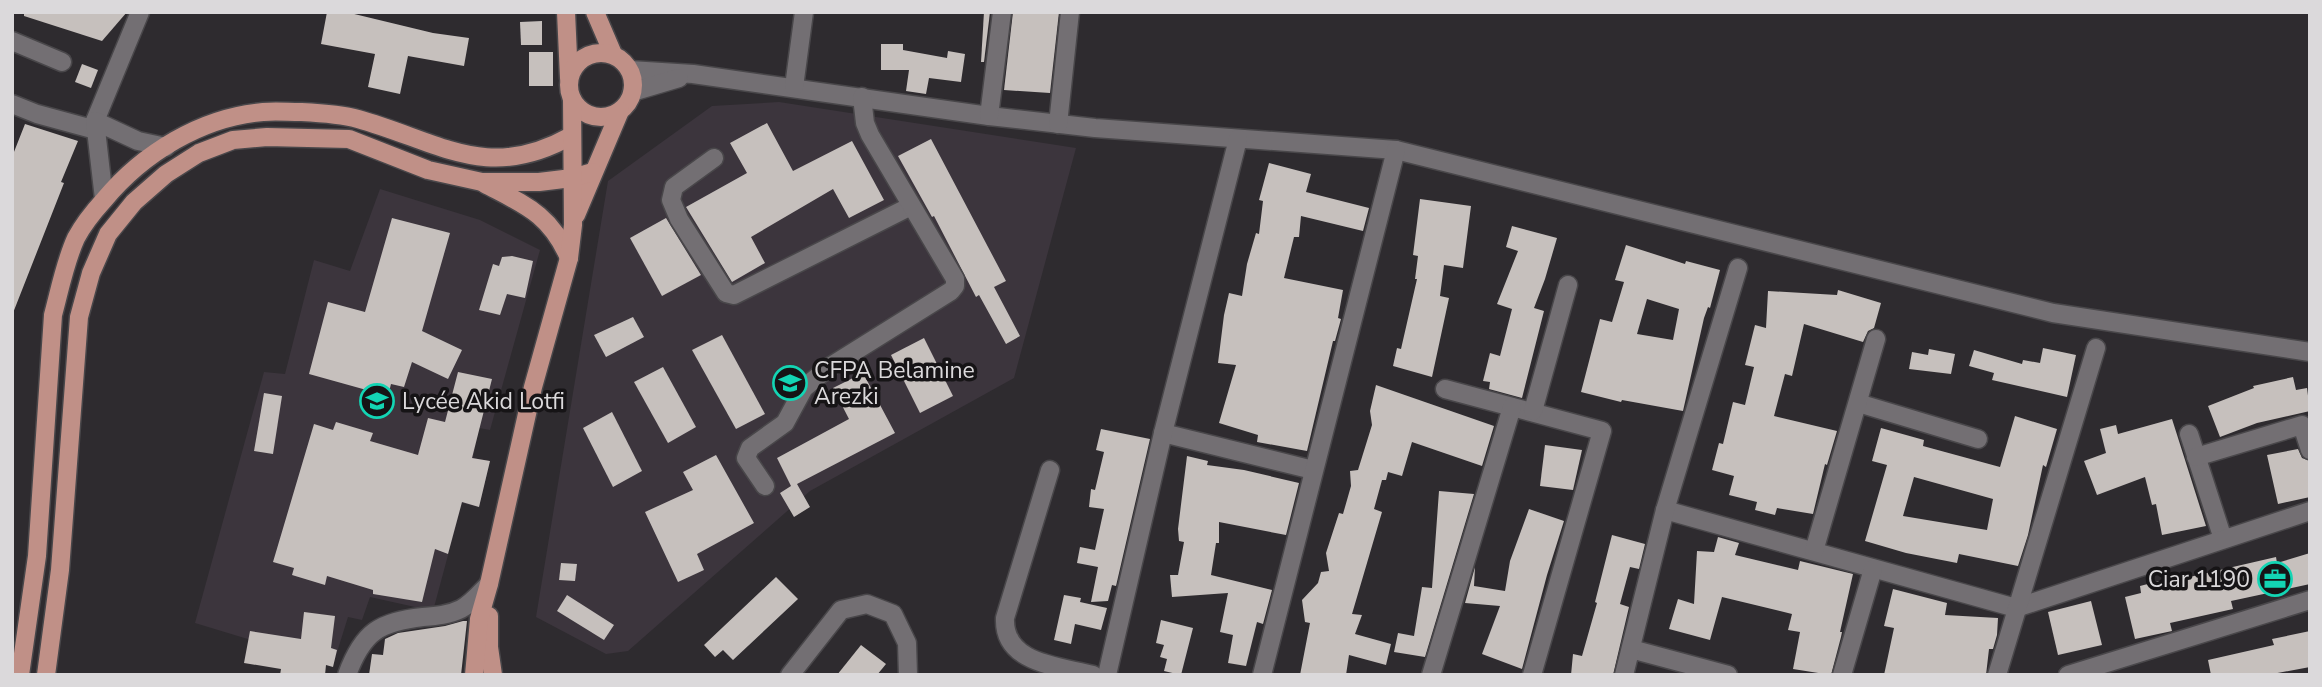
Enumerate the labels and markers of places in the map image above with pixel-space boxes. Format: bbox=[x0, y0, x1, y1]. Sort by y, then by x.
place label: CFPA Belamine Arezki bbox=[814, 355, 975, 412]
school or university icon: CFPA Belamine Arezki bbox=[771, 364, 809, 402]
school or university icon: Lycée Akid Lotfi bbox=[358, 382, 396, 420]
place label: Lycée Akid Lotfi bbox=[402, 386, 565, 417]
office icon: Ciar 1190 bbox=[2256, 560, 2294, 598]
place label: Ciar 1190 bbox=[2148, 564, 2250, 595]

